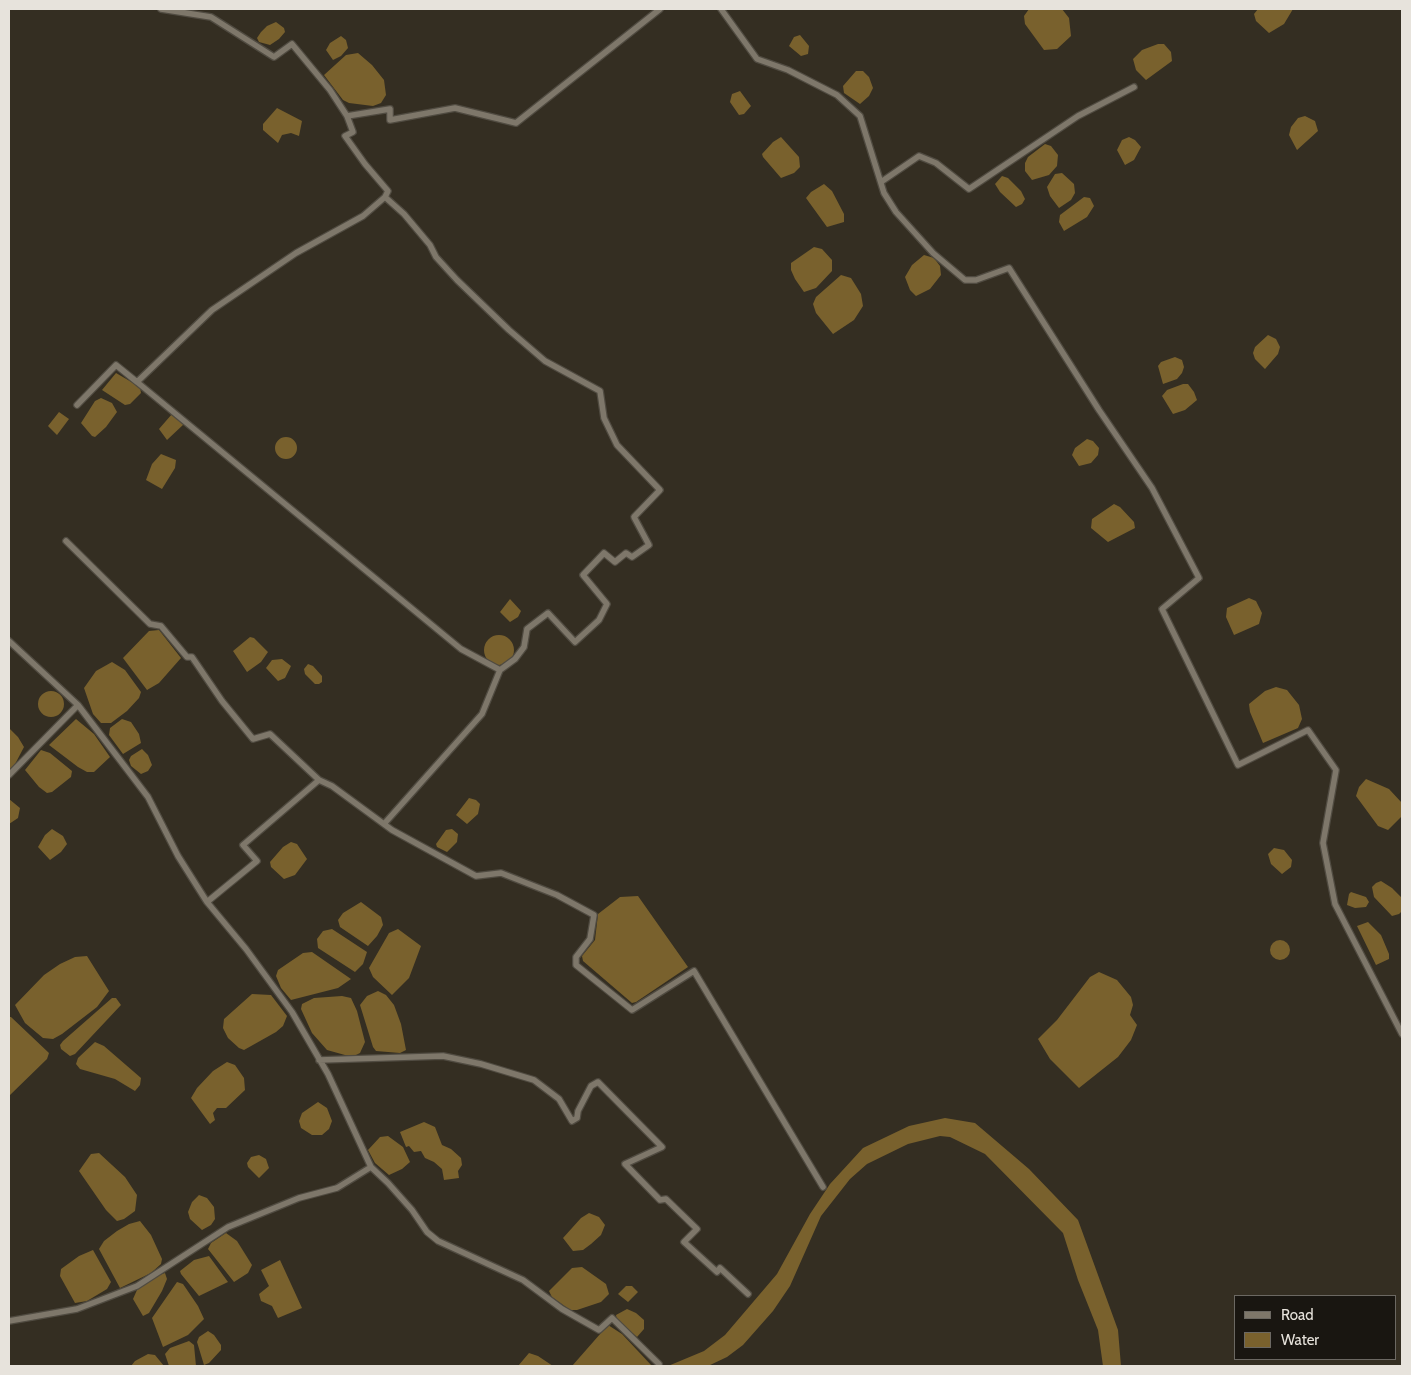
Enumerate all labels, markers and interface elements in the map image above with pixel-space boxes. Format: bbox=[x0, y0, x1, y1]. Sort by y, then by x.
legend bbox=[1234, 1295, 1396, 1360]
text: Road bbox=[1281, 1306, 1314, 1324]
text: Water bbox=[1281, 1331, 1319, 1349]

